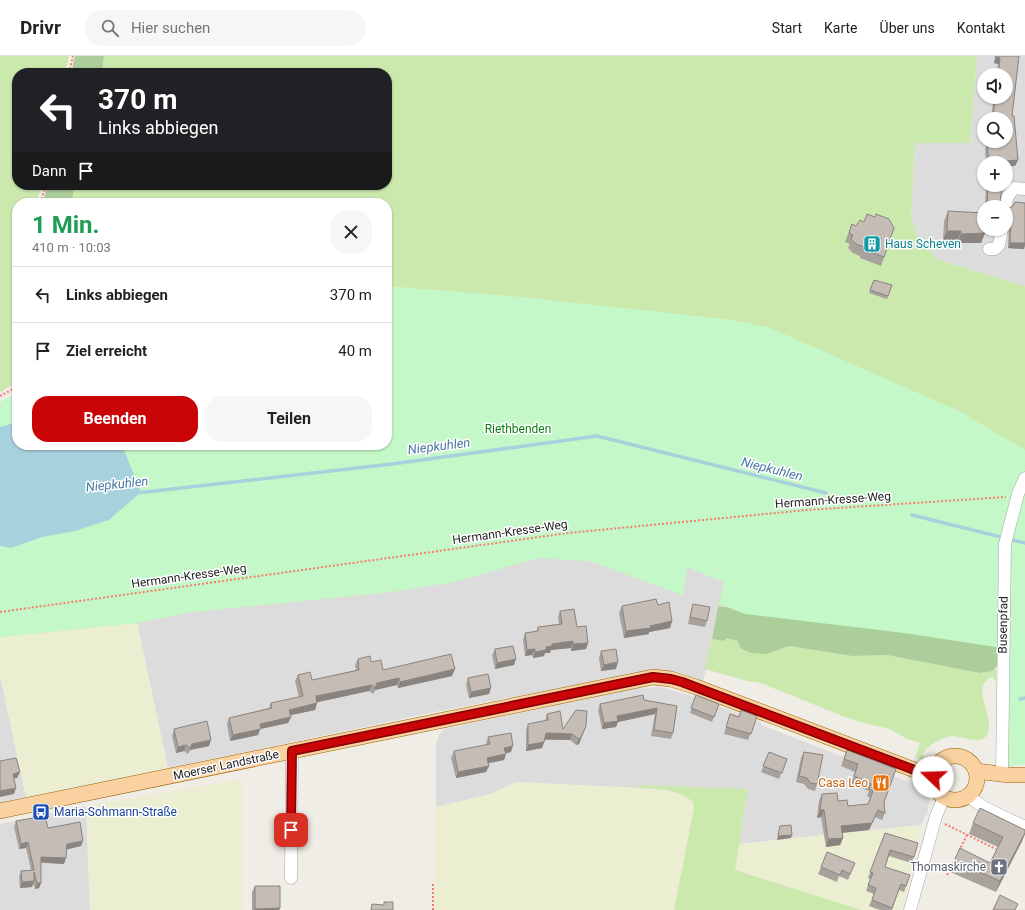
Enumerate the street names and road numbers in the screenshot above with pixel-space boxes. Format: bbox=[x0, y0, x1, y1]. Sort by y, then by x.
street label: Hermann-Kresse-Weg bbox=[775, 489, 891, 511]
street label: Hermann-Kresse-Weg bbox=[452, 517, 568, 547]
street label: Hermann-Kresse-Weg bbox=[131, 561, 247, 591]
street label: Busenpfad bbox=[995, 596, 1011, 654]
street label: Moerser Landstraße bbox=[172, 747, 280, 783]

